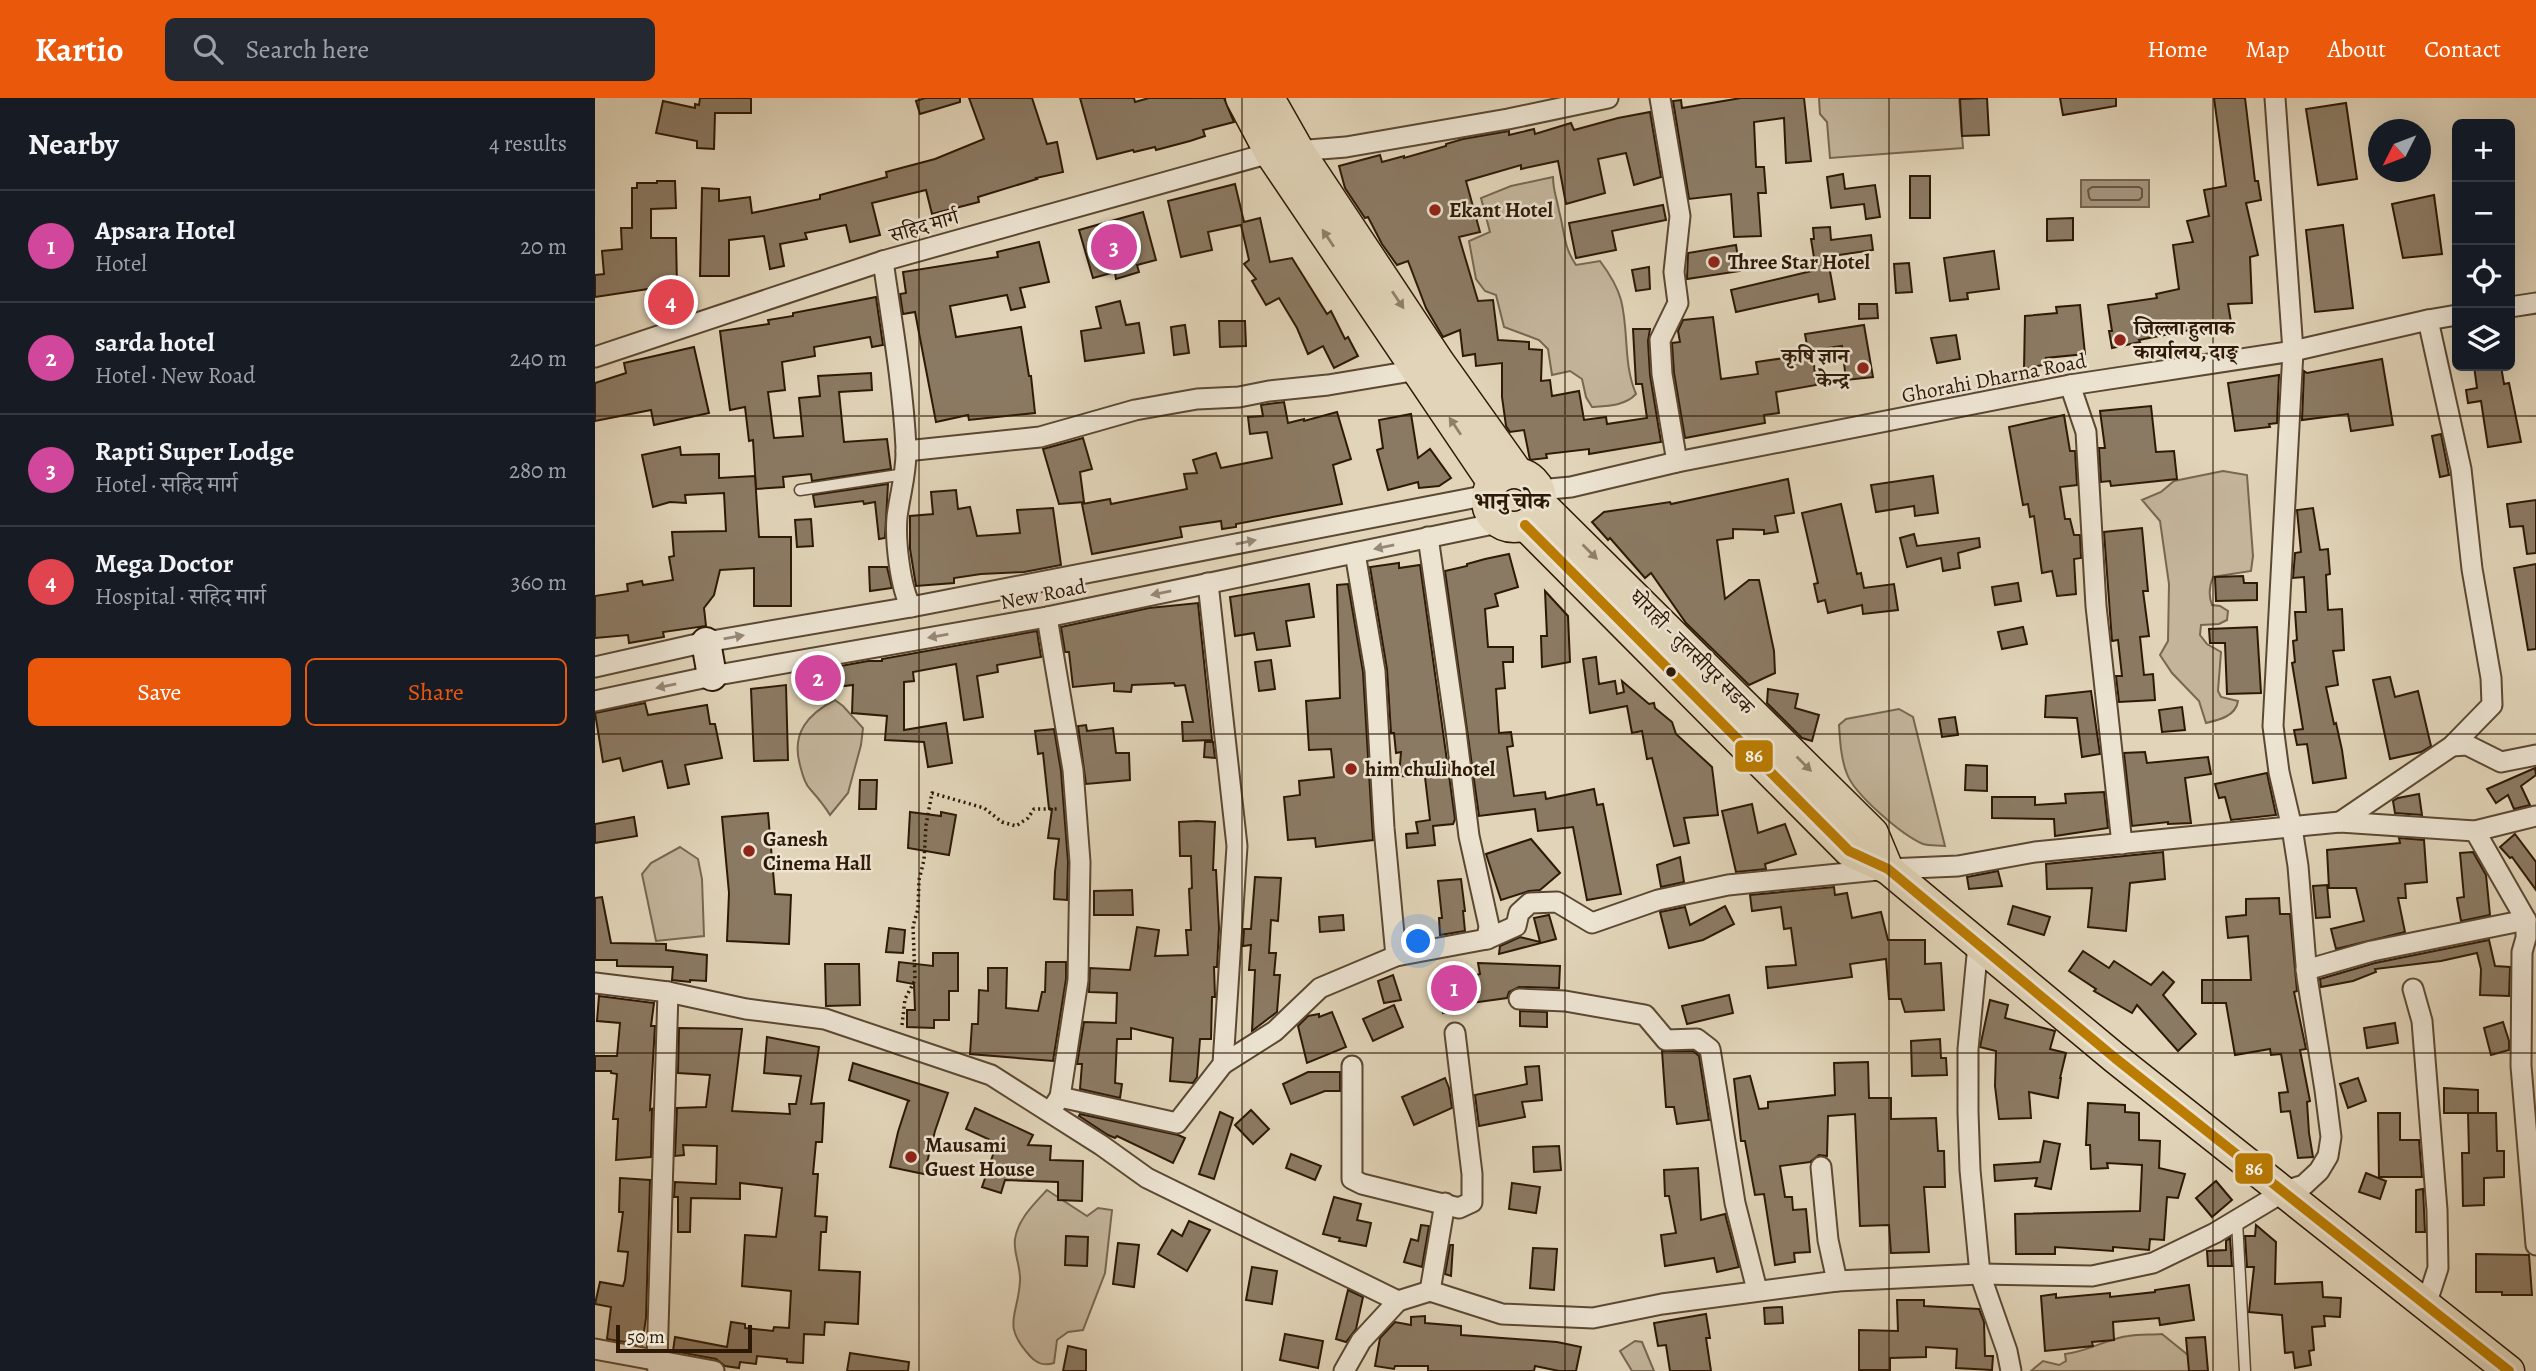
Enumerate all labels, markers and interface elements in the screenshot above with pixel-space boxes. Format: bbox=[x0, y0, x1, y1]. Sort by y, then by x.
search box bbox=[165, 18, 655, 81]
text: Kartio bbox=[35, 27, 123, 72]
icon: search bbox=[189, 30, 227, 68]
text: Search here bbox=[245, 32, 369, 67]
text: Home bbox=[2147, 33, 2208, 65]
text: Map bbox=[2246, 33, 2290, 65]
text: About bbox=[2328, 33, 2386, 65]
text: Contact bbox=[2424, 33, 2501, 65]
north arrow bbox=[2368, 119, 2431, 182]
map controls bbox=[2452, 119, 2515, 371]
button: + bbox=[2452, 119, 2515, 182]
text: Nearby bbox=[28, 124, 119, 164]
text: 4 results bbox=[489, 128, 567, 159]
button: − bbox=[2452, 182, 2515, 245]
place label: Ekant Hotel bbox=[1449, 196, 1553, 224]
marker: Ekant Hotel bbox=[1427, 202, 1443, 218]
street label: सहिद मार्ग bbox=[885, 203, 963, 249]
text: Apsara Hotel bbox=[95, 213, 235, 248]
pin: 3 bbox=[1091, 221, 1137, 273]
one-way arrow bbox=[1322, 228, 1335, 247]
text: 1 bbox=[47, 231, 55, 262]
text: 20 m bbox=[520, 231, 567, 262]
button: locate bbox=[2452, 245, 2515, 308]
text: Hotel bbox=[95, 248, 147, 279]
place label: Three Star Hotel bbox=[1728, 248, 1870, 276]
marker: Three Star Hotel bbox=[1706, 254, 1722, 270]
pin: 4 bbox=[648, 276, 694, 328]
one-way arrow bbox=[1391, 290, 1404, 310]
button: layers bbox=[2452, 308, 2515, 371]
place label: जिल्ला हुलाक कार्यालय, दाङ् bbox=[2132, 314, 2240, 366]
text: sarda hotel bbox=[95, 325, 215, 360]
marker: जिल्ला हुलाक कार्यालय, दाङ् bbox=[2112, 332, 2128, 348]
place label: कृषि ज्ञान केन्द्र bbox=[1780, 342, 1851, 394]
text: 2 bbox=[45, 343, 57, 374]
text: 240 m bbox=[510, 343, 567, 374]
street label: Ghorahi Dharna Road bbox=[1899, 346, 2089, 410]
text: Hotel · New Road bbox=[95, 360, 256, 391]
marker: कृषि ज्ञान केन्द्र bbox=[1855, 360, 1871, 376]
one-way arrow bbox=[1448, 417, 1462, 435]
text: Rapti Super Lodge bbox=[95, 434, 294, 469]
text: 3 bbox=[46, 455, 56, 486]
text: 280 m bbox=[509, 455, 567, 486]
text: Hotel · सहिद मार्ग bbox=[95, 469, 238, 500]
district label: भानु चोक bbox=[1474, 486, 1552, 517]
one-way arrow bbox=[1235, 536, 1257, 547]
one-way arrow bbox=[1373, 541, 1395, 552]
one-way arrow bbox=[1581, 543, 1598, 559]
text: Mega Doctor bbox=[95, 546, 234, 581]
text: 4 bbox=[46, 567, 56, 598]
text: 360 m bbox=[511, 567, 567, 598]
street label: New Road bbox=[998, 572, 1089, 616]
text: Hospital · सहिद मार्ग bbox=[95, 581, 266, 612]
street label: घोराही - तुलसीपुर सडक bbox=[1623, 583, 1761, 721]
one-way arrow bbox=[1150, 588, 1172, 599]
one-way arrow bbox=[723, 631, 745, 642]
one-way arrow bbox=[927, 631, 949, 642]
pin: 2 bbox=[795, 652, 841, 704]
button: Save bbox=[28, 658, 291, 726]
button: Share bbox=[305, 658, 567, 726]
unlabelled marker bbox=[1664, 665, 1678, 679]
one-way arrow bbox=[655, 681, 677, 692]
line badge: 86 bbox=[1734, 739, 1774, 773]
text: 86 bbox=[1745, 743, 1763, 769]
place label: him chuli hotel bbox=[1365, 755, 1496, 783]
one-way arrow bbox=[1795, 755, 1812, 772]
marker: him chuli hotel bbox=[1343, 761, 1359, 777]
place label: Ganesh Cinema Hall bbox=[763, 825, 872, 877]
marker: Ganesh Cinema Hall bbox=[741, 843, 757, 859]
your location bbox=[1401, 924, 1435, 958]
pin: 1 bbox=[1431, 962, 1477, 1014]
place label: Mausami Guest House bbox=[925, 1131, 1035, 1183]
marker: Mausami Guest House bbox=[903, 1149, 919, 1165]
line badge: 86 bbox=[2234, 1152, 2274, 1185]
text: 86 bbox=[2245, 1156, 2263, 1182]
scale bar bbox=[616, 1322, 753, 1354]
text: 50 m bbox=[627, 1324, 665, 1350]

